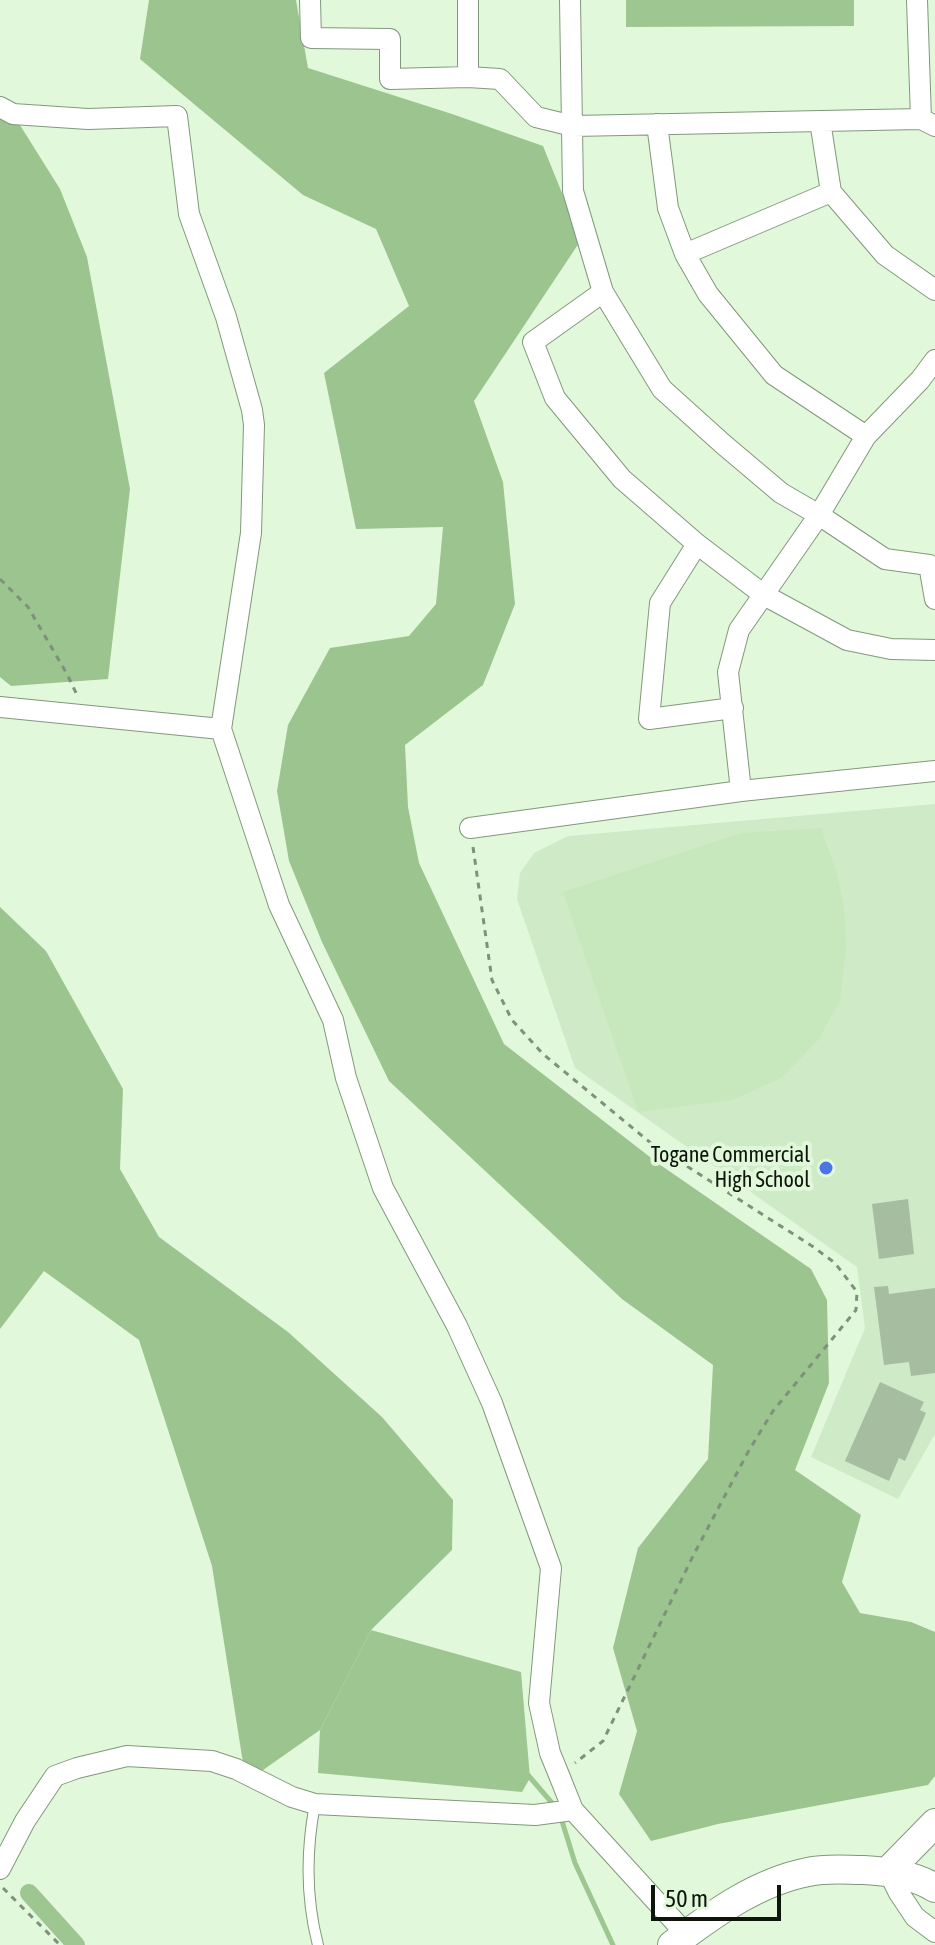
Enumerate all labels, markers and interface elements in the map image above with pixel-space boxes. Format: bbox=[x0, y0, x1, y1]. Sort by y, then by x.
place label: Togane Commercial High School bbox=[651, 1142, 810, 1194]
marker: Togane Commercial High School bbox=[817, 1159, 835, 1177]
scale bar bbox=[655, 1869, 785, 1919]
text: 50 m bbox=[665, 1885, 708, 1912]

